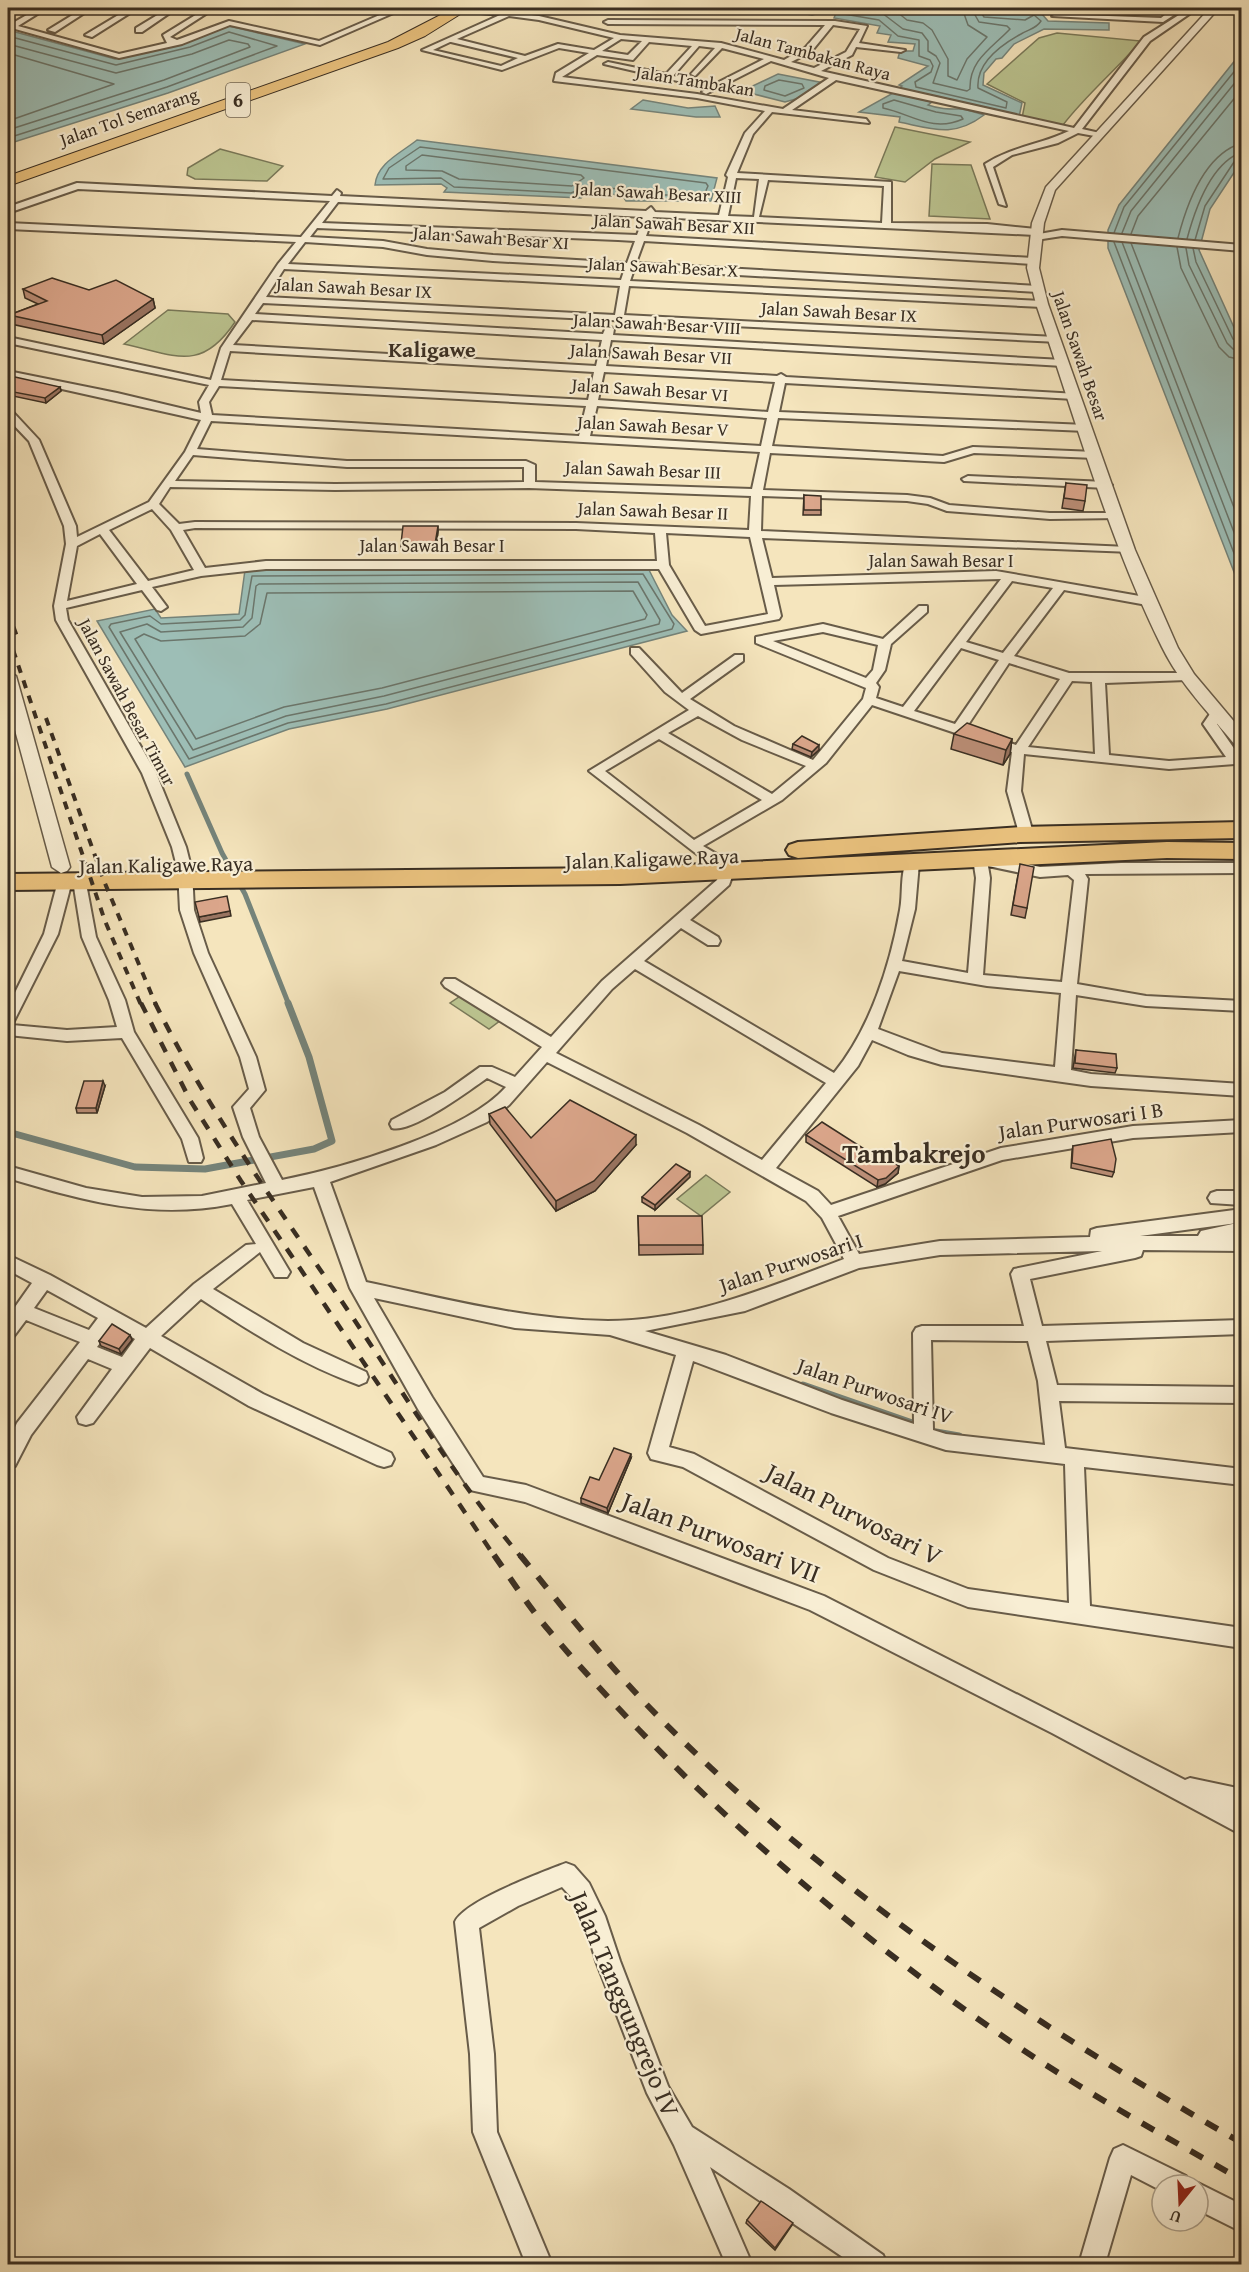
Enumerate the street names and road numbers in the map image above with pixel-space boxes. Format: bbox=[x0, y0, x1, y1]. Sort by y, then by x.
street label: Jalan Tambakan Raya bbox=[730, 19, 894, 87]
street label: Jalan Tambakan bbox=[632, 57, 756, 103]
street label: Jalan Tol Semarang bbox=[54, 80, 202, 153]
road number: 6 bbox=[226, 83, 250, 117]
street label: Jalan Sawah Besar XIII bbox=[572, 175, 742, 210]
street label: Jalan Sawah Besar XII bbox=[591, 206, 756, 241]
street label: Jalan Sawah Besar XI bbox=[410, 218, 570, 256]
street label: Jalan Sawah Besar X bbox=[585, 249, 739, 284]
street label: Jalan Sawah Besar IX bbox=[273, 270, 433, 305]
street label: Jalan Sawah Besar bbox=[1045, 285, 1116, 425]
street label: Jalan Sawah Besar IX bbox=[758, 294, 918, 329]
street label: Jalan Sawah Besar VIII bbox=[570, 306, 742, 341]
street label: Jalan Sawah Besar VII bbox=[567, 336, 733, 371]
street label: Jalan Sawah Besar VI bbox=[569, 370, 729, 408]
street label: Jalan Sawah Besar V bbox=[575, 408, 730, 443]
street label: Jalan Sawah Besar III bbox=[562, 453, 722, 486]
street label: Jalan Sawah Besar II bbox=[575, 494, 729, 527]
street label: Jalan Sawah Besar I bbox=[357, 532, 505, 559]
street label: Jalan Sawah Besar I bbox=[866, 547, 1014, 574]
street label: Jalan Sawah Besar Timur bbox=[71, 611, 183, 791]
street label: Jalan Kaligawe Raya bbox=[561, 840, 740, 877]
street label: Jalan Kaligawe Raya bbox=[76, 847, 253, 882]
street label: Jalan Purwosari I B bbox=[994, 1094, 1165, 1148]
street label: Jalan Purwosari I bbox=[712, 1225, 867, 1301]
street label: Jalan Purwosari IV bbox=[790, 1348, 958, 1432]
street label: Jalan Purwosari V bbox=[756, 1451, 949, 1575]
street label: Jalan Purwosari VII bbox=[613, 1480, 826, 1592]
street label: Jalan Tanggungrejo IV bbox=[559, 1882, 691, 2123]

